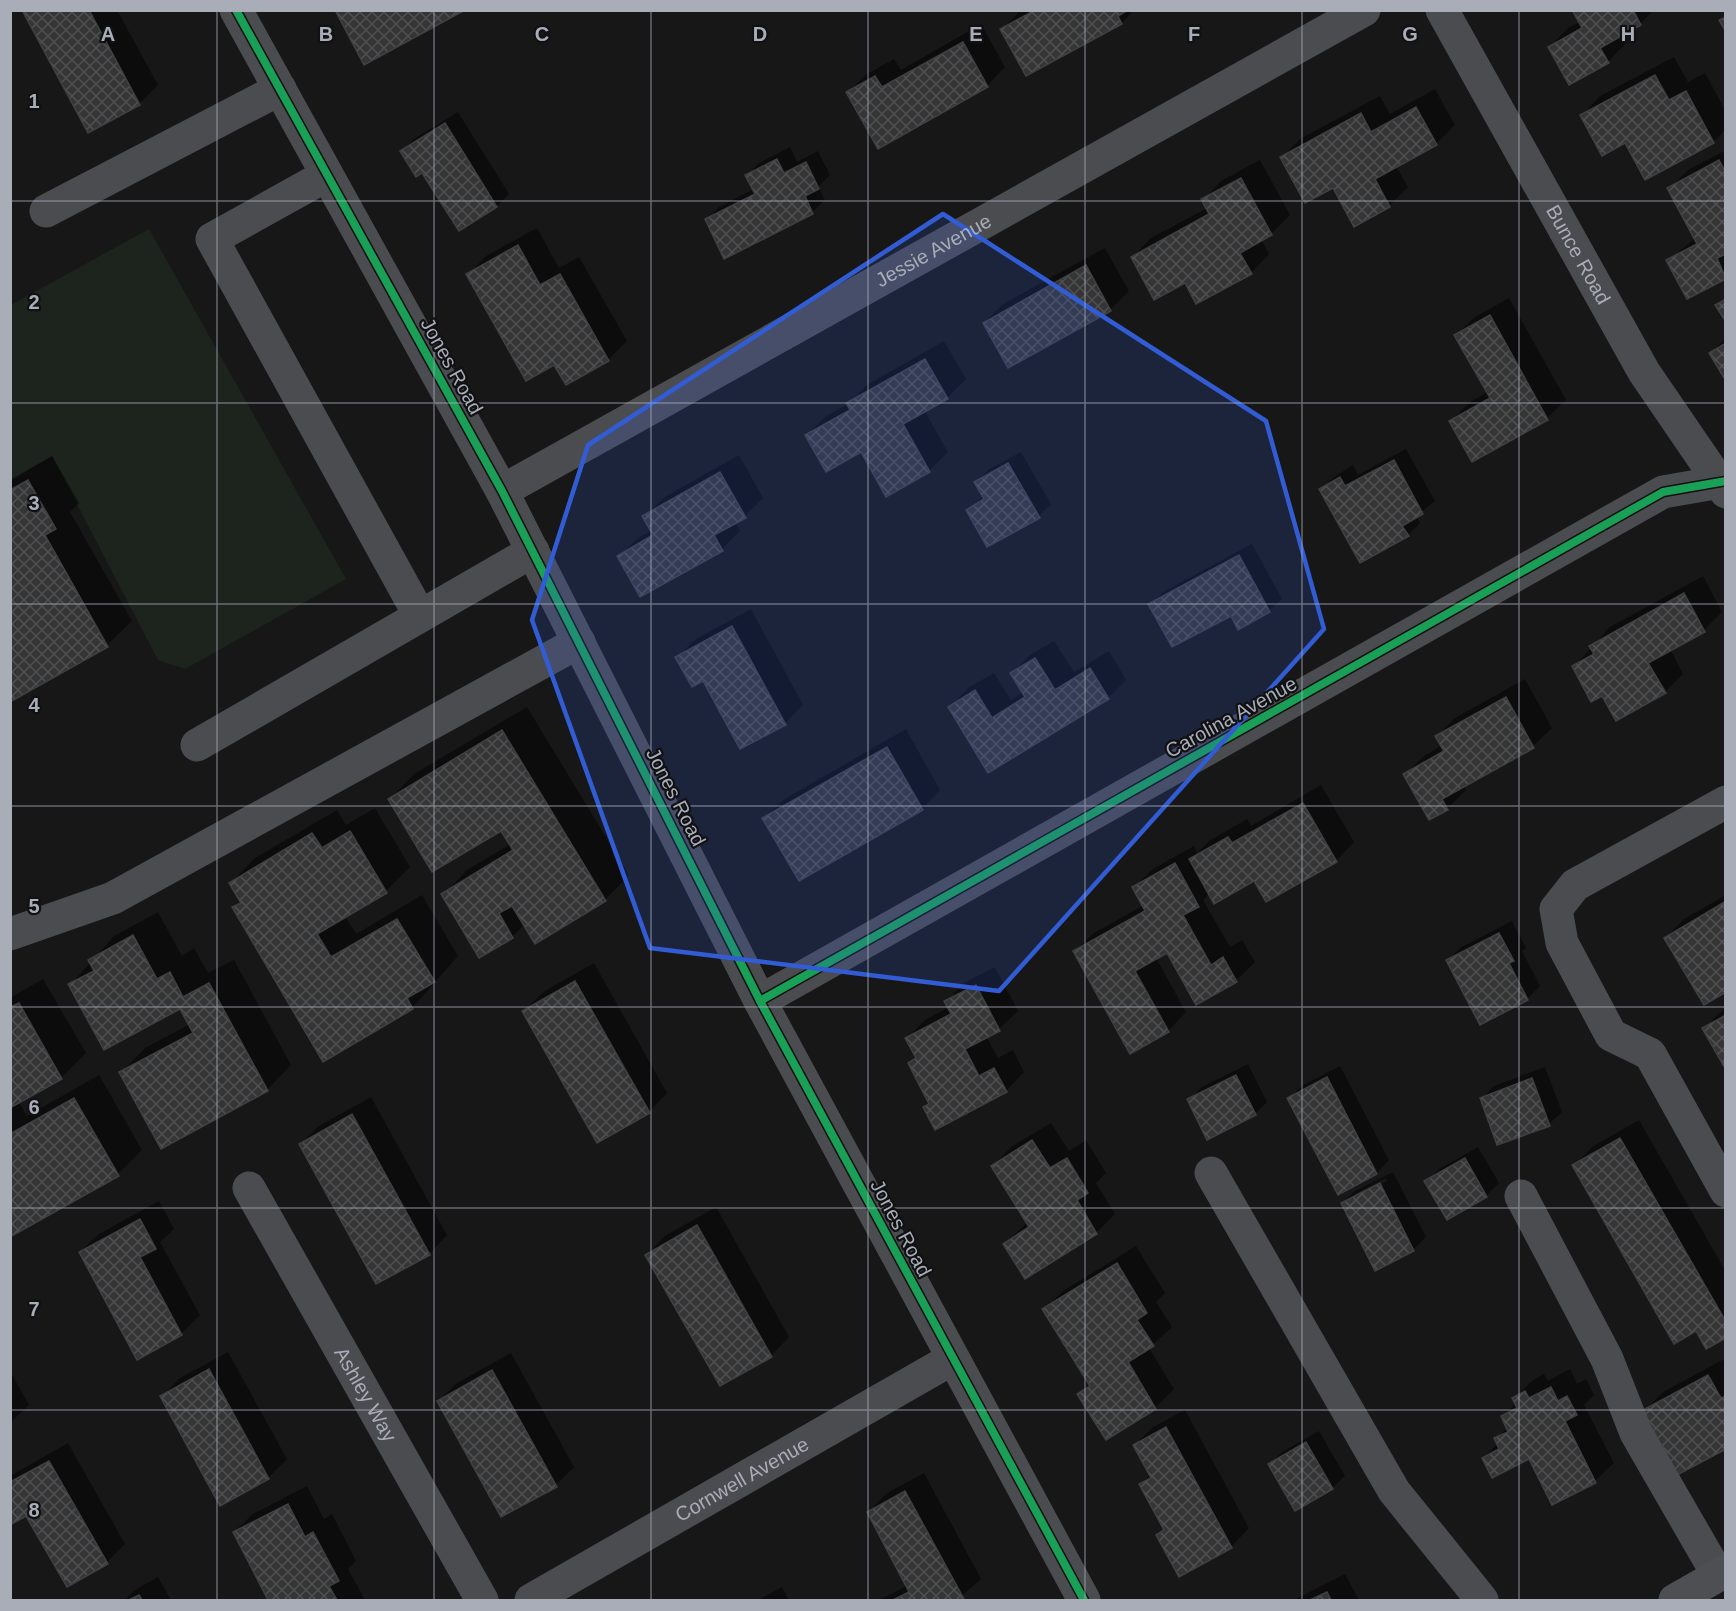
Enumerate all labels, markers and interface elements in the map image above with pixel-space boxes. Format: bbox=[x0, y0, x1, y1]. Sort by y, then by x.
text: A bbox=[101, 23, 115, 45]
text: B bbox=[319, 23, 333, 45]
text: C bbox=[535, 23, 549, 45]
text: D bbox=[753, 23, 767, 45]
text: E bbox=[969, 23, 983, 45]
text: F bbox=[1188, 23, 1200, 45]
text: G bbox=[1402, 23, 1418, 45]
text: H bbox=[1621, 23, 1635, 45]
text: 1 bbox=[28, 90, 40, 112]
street label: Bunce Road bbox=[1542, 201, 1615, 308]
street label: Jessie Avenue bbox=[872, 209, 995, 291]
text: 2 bbox=[28, 291, 40, 313]
street label: Jones Road bbox=[417, 314, 487, 418]
text: 3 bbox=[28, 492, 40, 514]
street label: Carolina Avenue bbox=[1162, 672, 1300, 762]
text: 4 bbox=[28, 694, 40, 716]
street label: Jones Road bbox=[642, 744, 710, 850]
text: 5 bbox=[28, 895, 40, 917]
text: 6 bbox=[28, 1096, 40, 1118]
street label: Jones Road bbox=[866, 1176, 936, 1280]
text: 7 bbox=[28, 1298, 40, 1320]
street label: Ashley Way bbox=[330, 1343, 401, 1445]
street label: Cornwell Avenue bbox=[671, 1433, 812, 1526]
text: 8 bbox=[28, 1499, 40, 1521]

